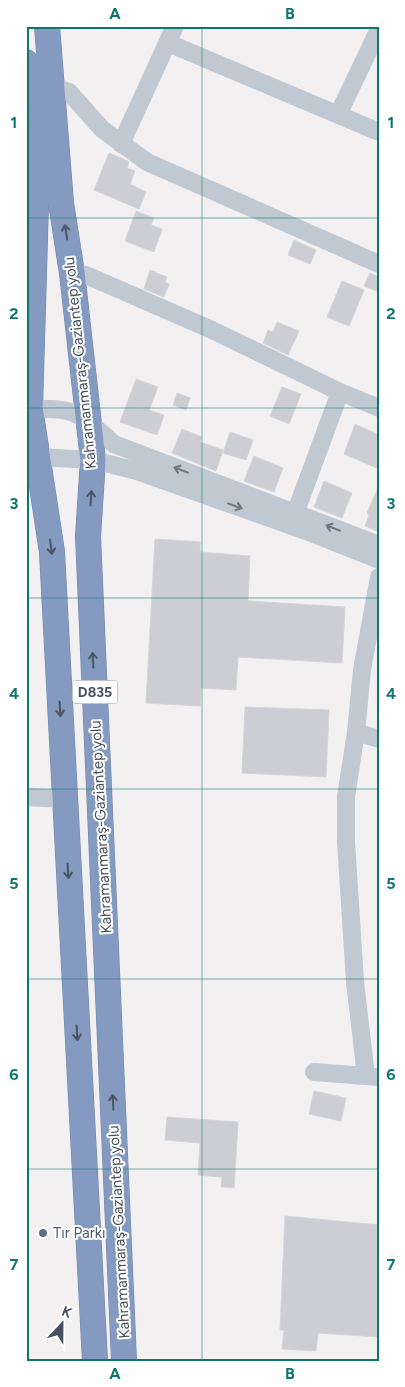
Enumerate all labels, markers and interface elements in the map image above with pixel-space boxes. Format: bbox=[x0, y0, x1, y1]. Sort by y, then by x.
text: A bbox=[109, 4, 121, 23]
text: B bbox=[285, 4, 295, 23]
text: 1 bbox=[11, 113, 17, 132]
text: 1 bbox=[388, 113, 394, 132]
one-way arrow bbox=[60, 225, 70, 241]
street label: Kahramanmaraş-Gaziantep yolu bbox=[60, 256, 100, 470]
text: 2 bbox=[9, 304, 19, 323]
text: 2 bbox=[386, 304, 396, 323]
one-way arrow bbox=[174, 465, 189, 474]
one-way arrow bbox=[86, 490, 95, 506]
text: 3 bbox=[10, 494, 19, 513]
text: 3 bbox=[387, 494, 396, 513]
one-way arrow bbox=[227, 502, 243, 511]
one-way arrow bbox=[326, 523, 341, 532]
one-way arrow bbox=[46, 538, 56, 554]
one-way arrow bbox=[89, 652, 98, 668]
road number: D835 bbox=[72, 680, 118, 704]
text: 4 bbox=[9, 684, 19, 703]
text: 4 bbox=[386, 684, 396, 703]
one-way arrow bbox=[55, 700, 64, 716]
street label: Kahramanmaraş-Gaziantep yolu bbox=[86, 720, 116, 934]
one-way arrow bbox=[64, 863, 73, 879]
text: 5 bbox=[9, 874, 19, 893]
text: 5 bbox=[386, 874, 396, 893]
one-way arrow bbox=[73, 1025, 82, 1041]
text: 6 bbox=[9, 1065, 19, 1084]
text: 6 bbox=[386, 1065, 396, 1084]
one-way arrow bbox=[108, 1095, 118, 1111]
street label: Kahramanmaraş-Gaziantep yolu bbox=[104, 1125, 134, 1339]
place label: Tır Parkı bbox=[53, 1224, 106, 1242]
marker: Tır Parkı bbox=[37, 1227, 49, 1239]
text: 7 bbox=[10, 1255, 19, 1274]
text: 7 bbox=[387, 1255, 396, 1274]
north arrow bbox=[38, 1300, 88, 1350]
text: K bbox=[59, 1303, 75, 1322]
text: A bbox=[109, 1364, 121, 1383]
text: B bbox=[285, 1364, 295, 1383]

